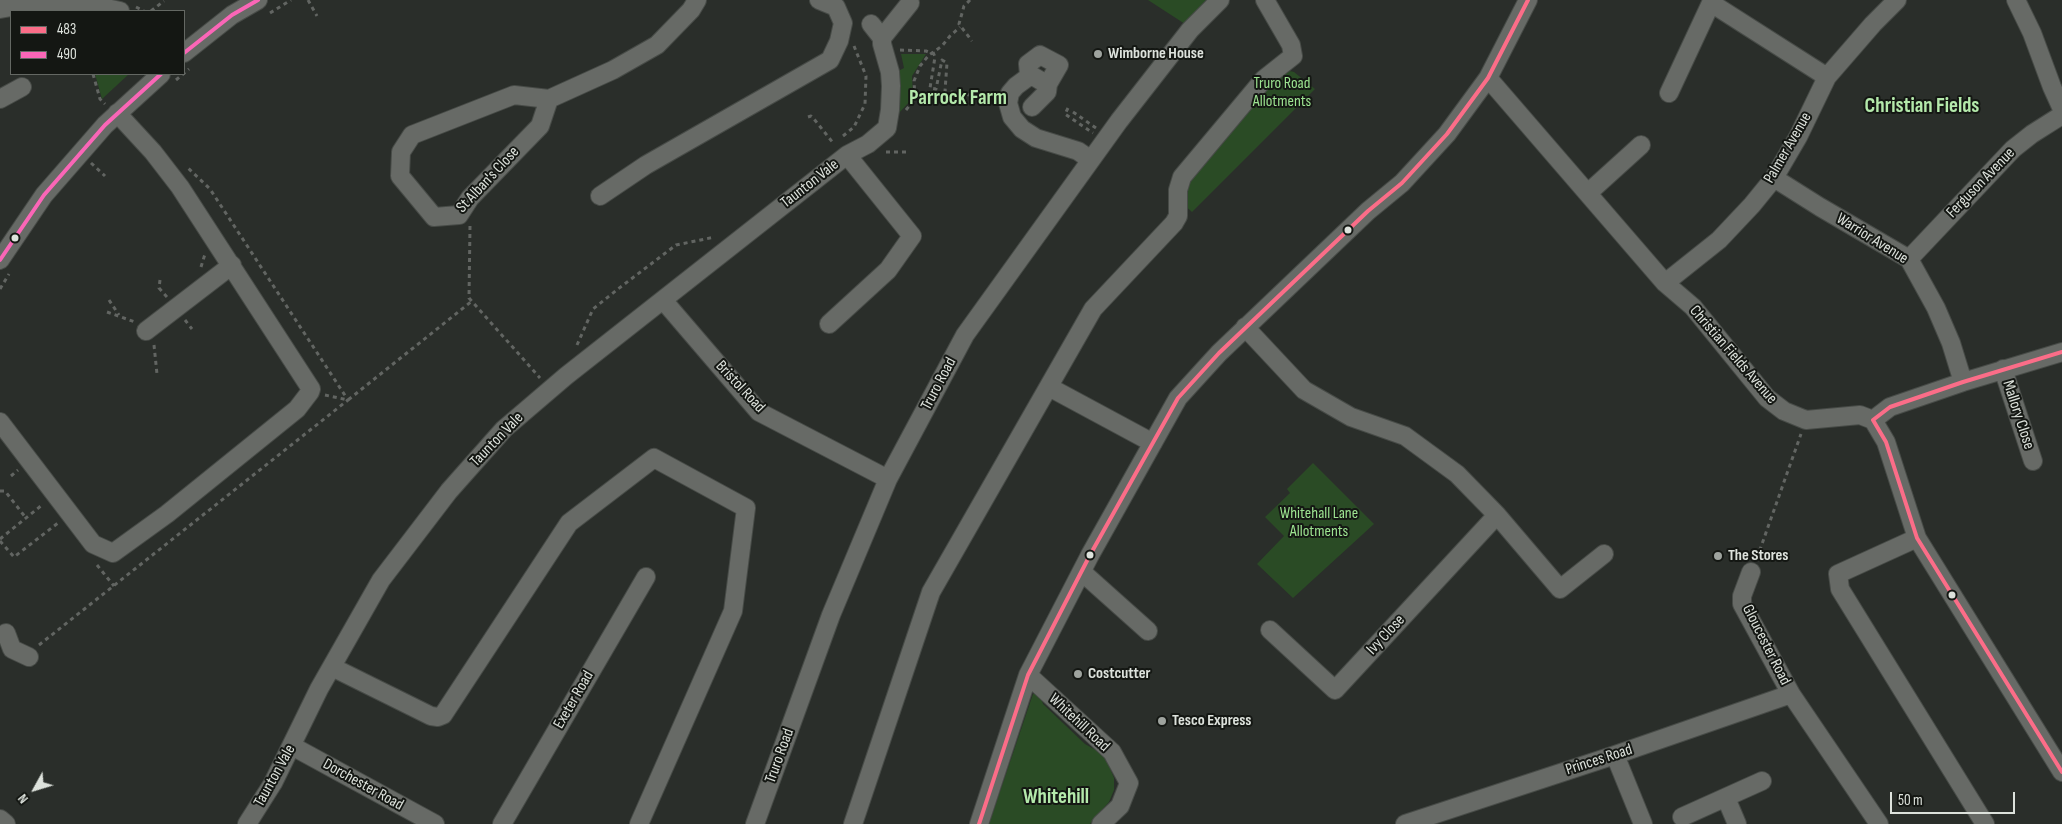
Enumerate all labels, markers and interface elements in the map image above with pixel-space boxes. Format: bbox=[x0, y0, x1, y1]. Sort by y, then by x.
legend bbox=[10, 10, 185, 75]
text: 483 bbox=[57, 20, 76, 39]
place label: Wimborne House bbox=[1108, 44, 1204, 64]
text: 490 bbox=[57, 45, 77, 64]
marker: Wimborne House bbox=[1092, 48, 1104, 60]
park label: Truro Road Allotments bbox=[1253, 74, 1311, 112]
district label: Parrock Farm bbox=[909, 86, 1007, 112]
district label: Christian Fields bbox=[1865, 94, 1979, 120]
street label: Palmer Avenue bbox=[1760, 109, 1816, 187]
street label: St Alban's Close bbox=[452, 143, 524, 217]
street label: Ferguson Avenue bbox=[1943, 144, 2019, 222]
street label: Taunton Vale bbox=[777, 155, 843, 213]
street label: Warrior Avenue bbox=[1832, 209, 1912, 269]
unlabelled marker bbox=[1343, 225, 1353, 235]
unlabelled marker bbox=[10, 233, 20, 243]
street label: Christian Fields Avenue bbox=[1685, 302, 1781, 408]
street label: Truro Road bbox=[917, 354, 961, 414]
street label: Bristol Road bbox=[711, 357, 769, 417]
street label: Mallory Close bbox=[1998, 378, 2038, 452]
street label: Taunton Vale bbox=[466, 409, 528, 471]
park label: Whitehall Lane Allotments bbox=[1280, 504, 1358, 542]
place label: The Stores bbox=[1728, 546, 1788, 566]
unlabelled marker bbox=[1085, 550, 1095, 560]
marker: The Stores bbox=[1712, 550, 1724, 562]
unlabelled marker bbox=[1947, 590, 1957, 600]
street label: Gloucester Road bbox=[1738, 602, 1794, 688]
street label: Ivy Close bbox=[1363, 611, 1409, 659]
place label: Costcutter bbox=[1088, 664, 1150, 684]
street label: Exeter Road bbox=[550, 668, 598, 732]
marker: Costcutter bbox=[1072, 668, 1084, 680]
street label: Whitehill Road bbox=[1045, 690, 1113, 756]
place label: Tesco Express bbox=[1172, 711, 1251, 731]
marker: Tesco Express bbox=[1156, 715, 1168, 727]
street label: Truro Road bbox=[761, 726, 799, 786]
street label: Princes Road bbox=[1563, 740, 1635, 780]
street label: Taunton Vale bbox=[250, 741, 300, 811]
street label: Dorchester Road bbox=[319, 755, 407, 815]
north arrow bbox=[10, 764, 60, 814]
scale bar bbox=[1892, 782, 2017, 814]
district label: Whitehill bbox=[1023, 785, 1089, 811]
text: N bbox=[14, 791, 32, 807]
text: 50 m bbox=[1898, 791, 1923, 810]

